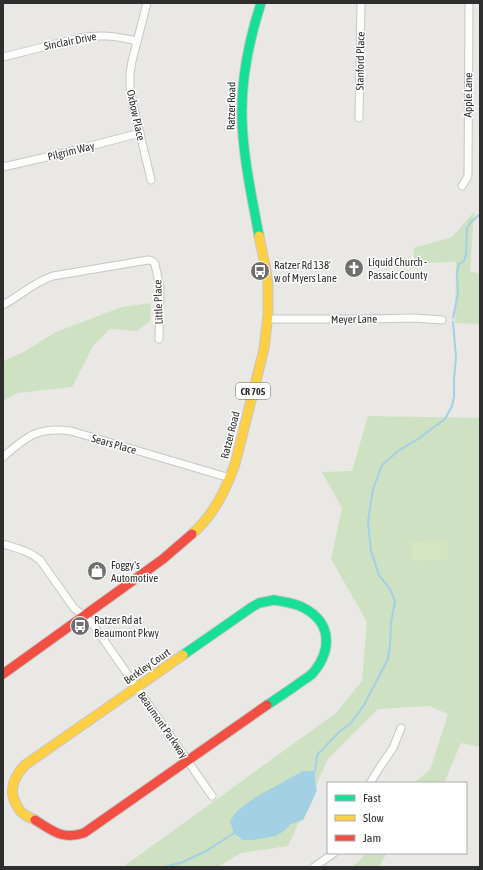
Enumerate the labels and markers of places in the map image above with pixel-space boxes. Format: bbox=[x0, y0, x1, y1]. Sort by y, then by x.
place label: Liquid Church - Passaic County bbox=[368, 256, 428, 281]
church icon: Liquid Church - Passaic County bbox=[343, 257, 365, 279]
place label: Ratzer Rd 138' w of Myers Lane bbox=[274, 259, 337, 284]
bus stop icon: Ratzer Rd 138' w of Myers Lane bbox=[249, 260, 271, 282]
place label: Foggy's Automotive bbox=[111, 559, 158, 584]
shop icon: Foggy's Automotive bbox=[86, 560, 108, 582]
place label: Ratzer Rd at Beaumont Pkwy bbox=[94, 614, 160, 639]
bus stop icon: Ratzer Rd at Beaumont Pkwy bbox=[69, 615, 91, 637]

